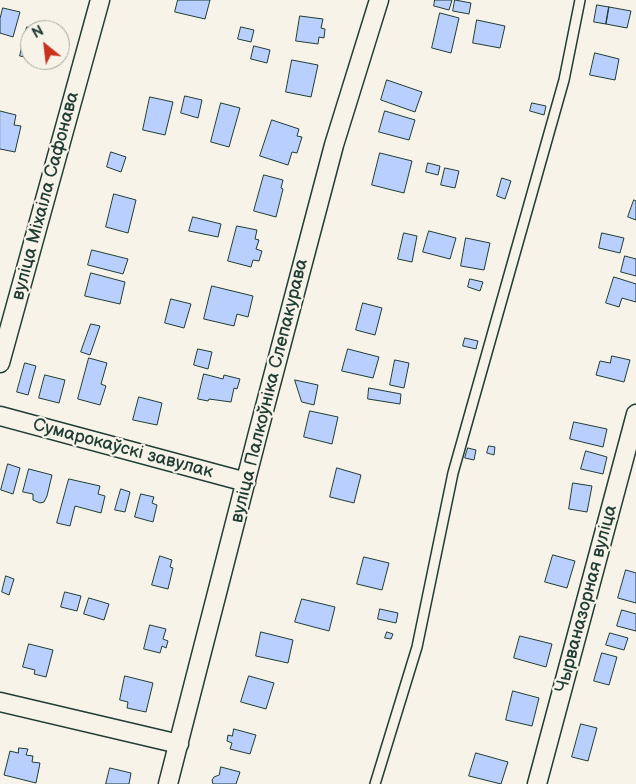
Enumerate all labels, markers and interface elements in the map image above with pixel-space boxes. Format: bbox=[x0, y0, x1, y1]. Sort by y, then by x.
north arrow bbox=[20, 20, 70, 70]
text: N bbox=[29, 22, 47, 42]
street label: вуліца Міхаіла Сафонава bbox=[8, 89, 84, 303]
street label: вуліца Палкоўніка Слепакурава bbox=[227, 257, 313, 525]
street label: Сумарокаўскі завулак bbox=[30, 415, 216, 483]
street label: Чырваназорная вуліца bbox=[552, 503, 622, 695]

